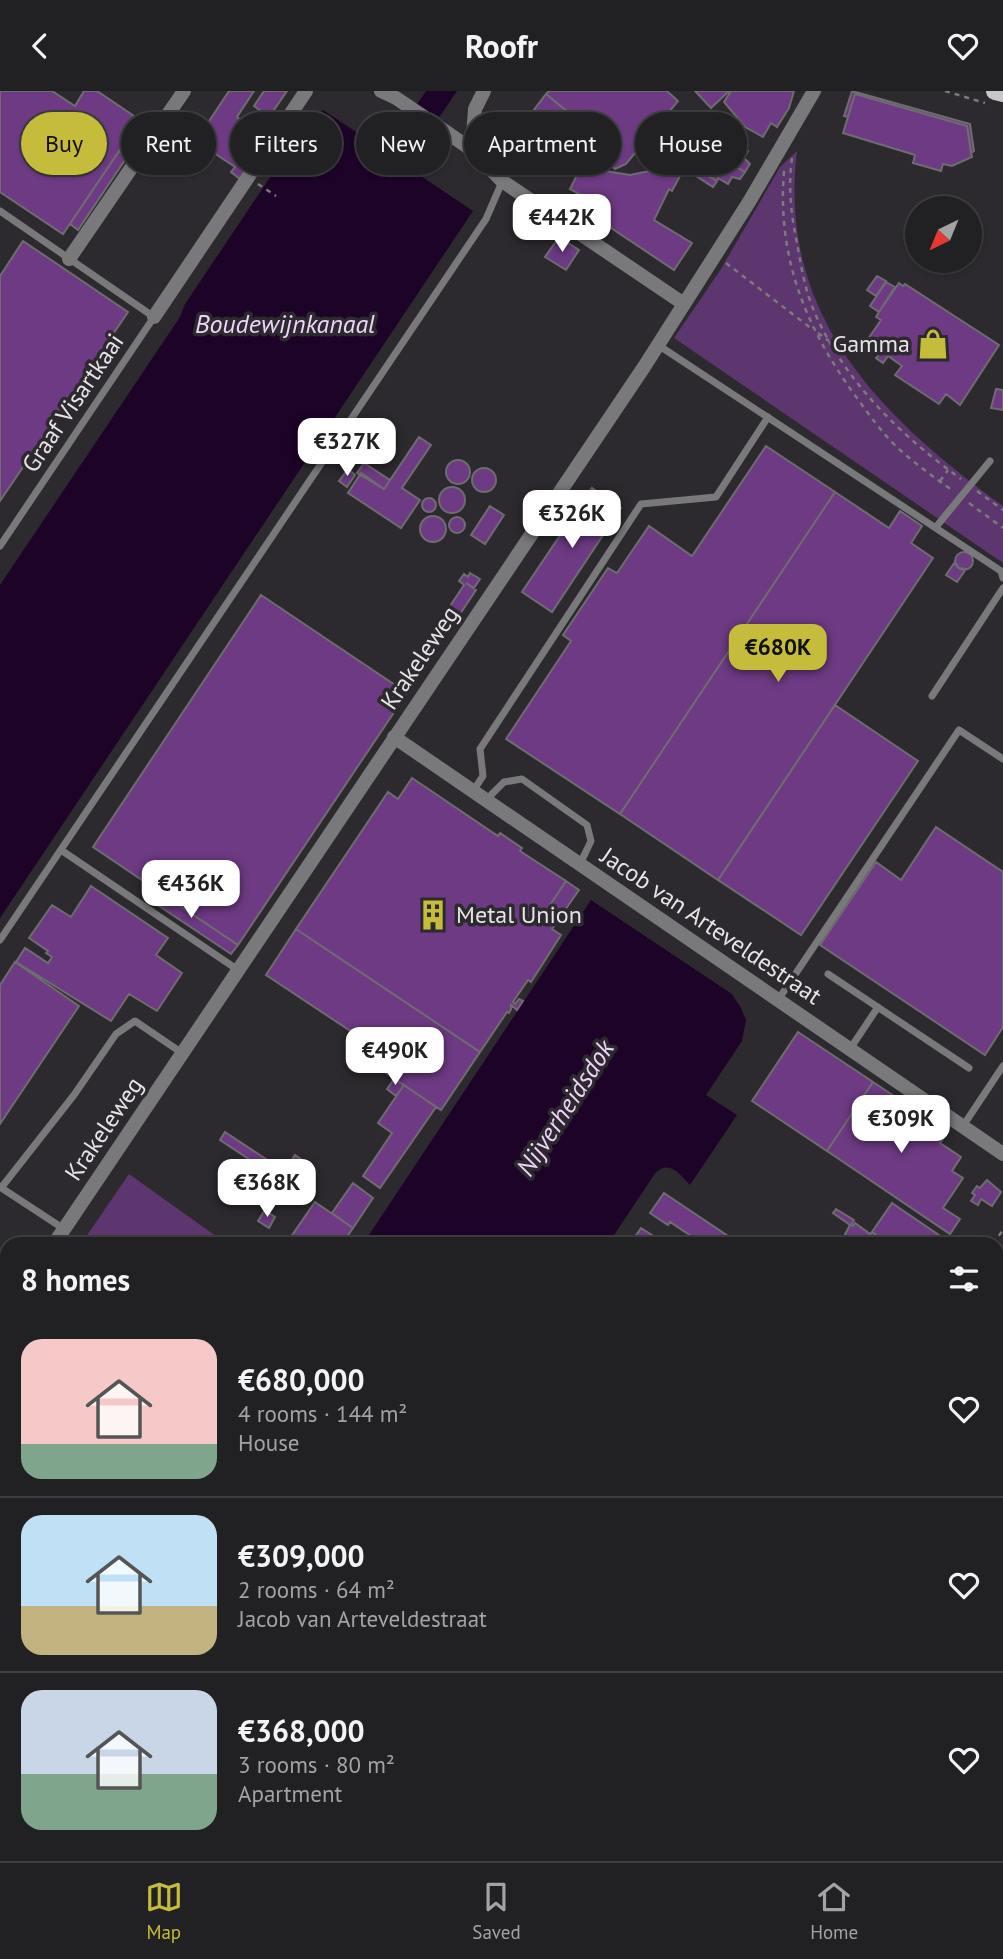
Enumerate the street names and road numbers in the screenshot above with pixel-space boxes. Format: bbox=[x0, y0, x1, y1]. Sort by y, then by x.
street label: Graaf Visartkaai bbox=[15, 327, 130, 478]
street label: Krakeleweg bbox=[374, 600, 466, 716]
street label: Jacob van Arteveldestraat bbox=[594, 840, 828, 1011]
street label: Krakeleweg bbox=[58, 1071, 150, 1187]

